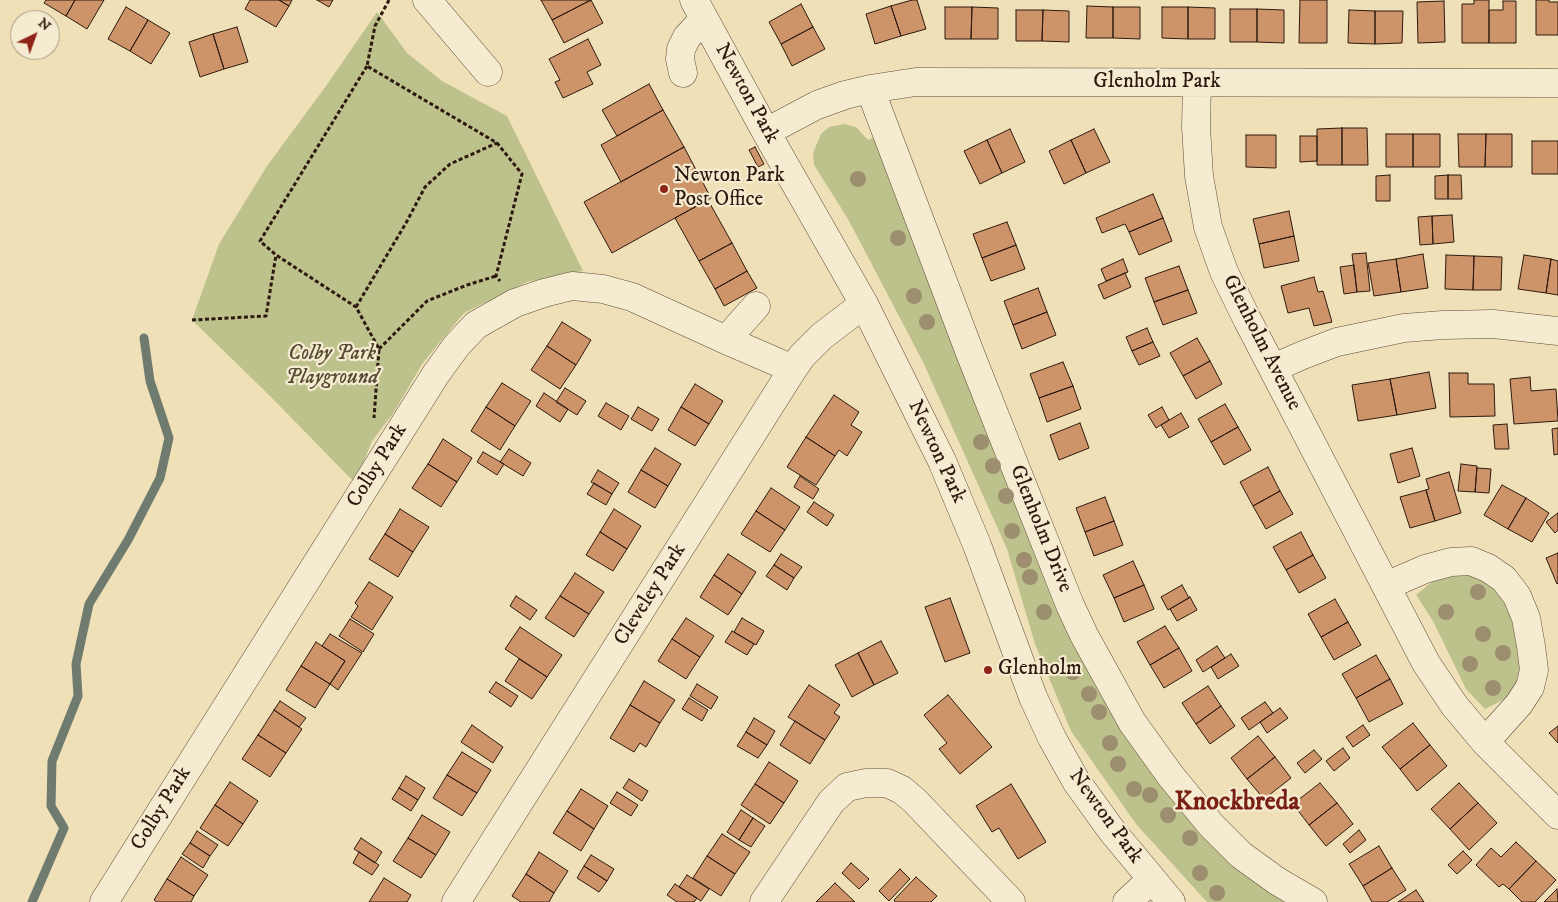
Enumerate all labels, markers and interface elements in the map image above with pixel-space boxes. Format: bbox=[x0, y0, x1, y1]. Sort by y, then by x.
north arrow bbox=[10, 10, 60, 60]
text: N bbox=[34, 14, 55, 35]
street label: Newton Park bbox=[708, 40, 784, 148]
street label: Glenholm Park bbox=[1093, 70, 1221, 96]
place label: Newton Park Post Office bbox=[674, 164, 785, 214]
marker: Newton Park Post Office bbox=[658, 183, 670, 195]
street label: Glenholm Avenue bbox=[1216, 271, 1306, 415]
park label: Colby Park Playground bbox=[286, 342, 378, 392]
street label: Newton Park bbox=[901, 397, 971, 507]
street label: Colby Park bbox=[342, 419, 414, 513]
street label: Glenholm Drive bbox=[1003, 462, 1077, 596]
street label: Cleveley Park bbox=[610, 539, 692, 651]
place label: Glenholm bbox=[998, 657, 1082, 683]
marker: Glenholm bbox=[982, 664, 994, 676]
street label: Colby Park bbox=[126, 762, 198, 856]
street label: Newton Park bbox=[1062, 765, 1148, 869]
district label: Knockbreda bbox=[1175, 788, 1299, 820]

